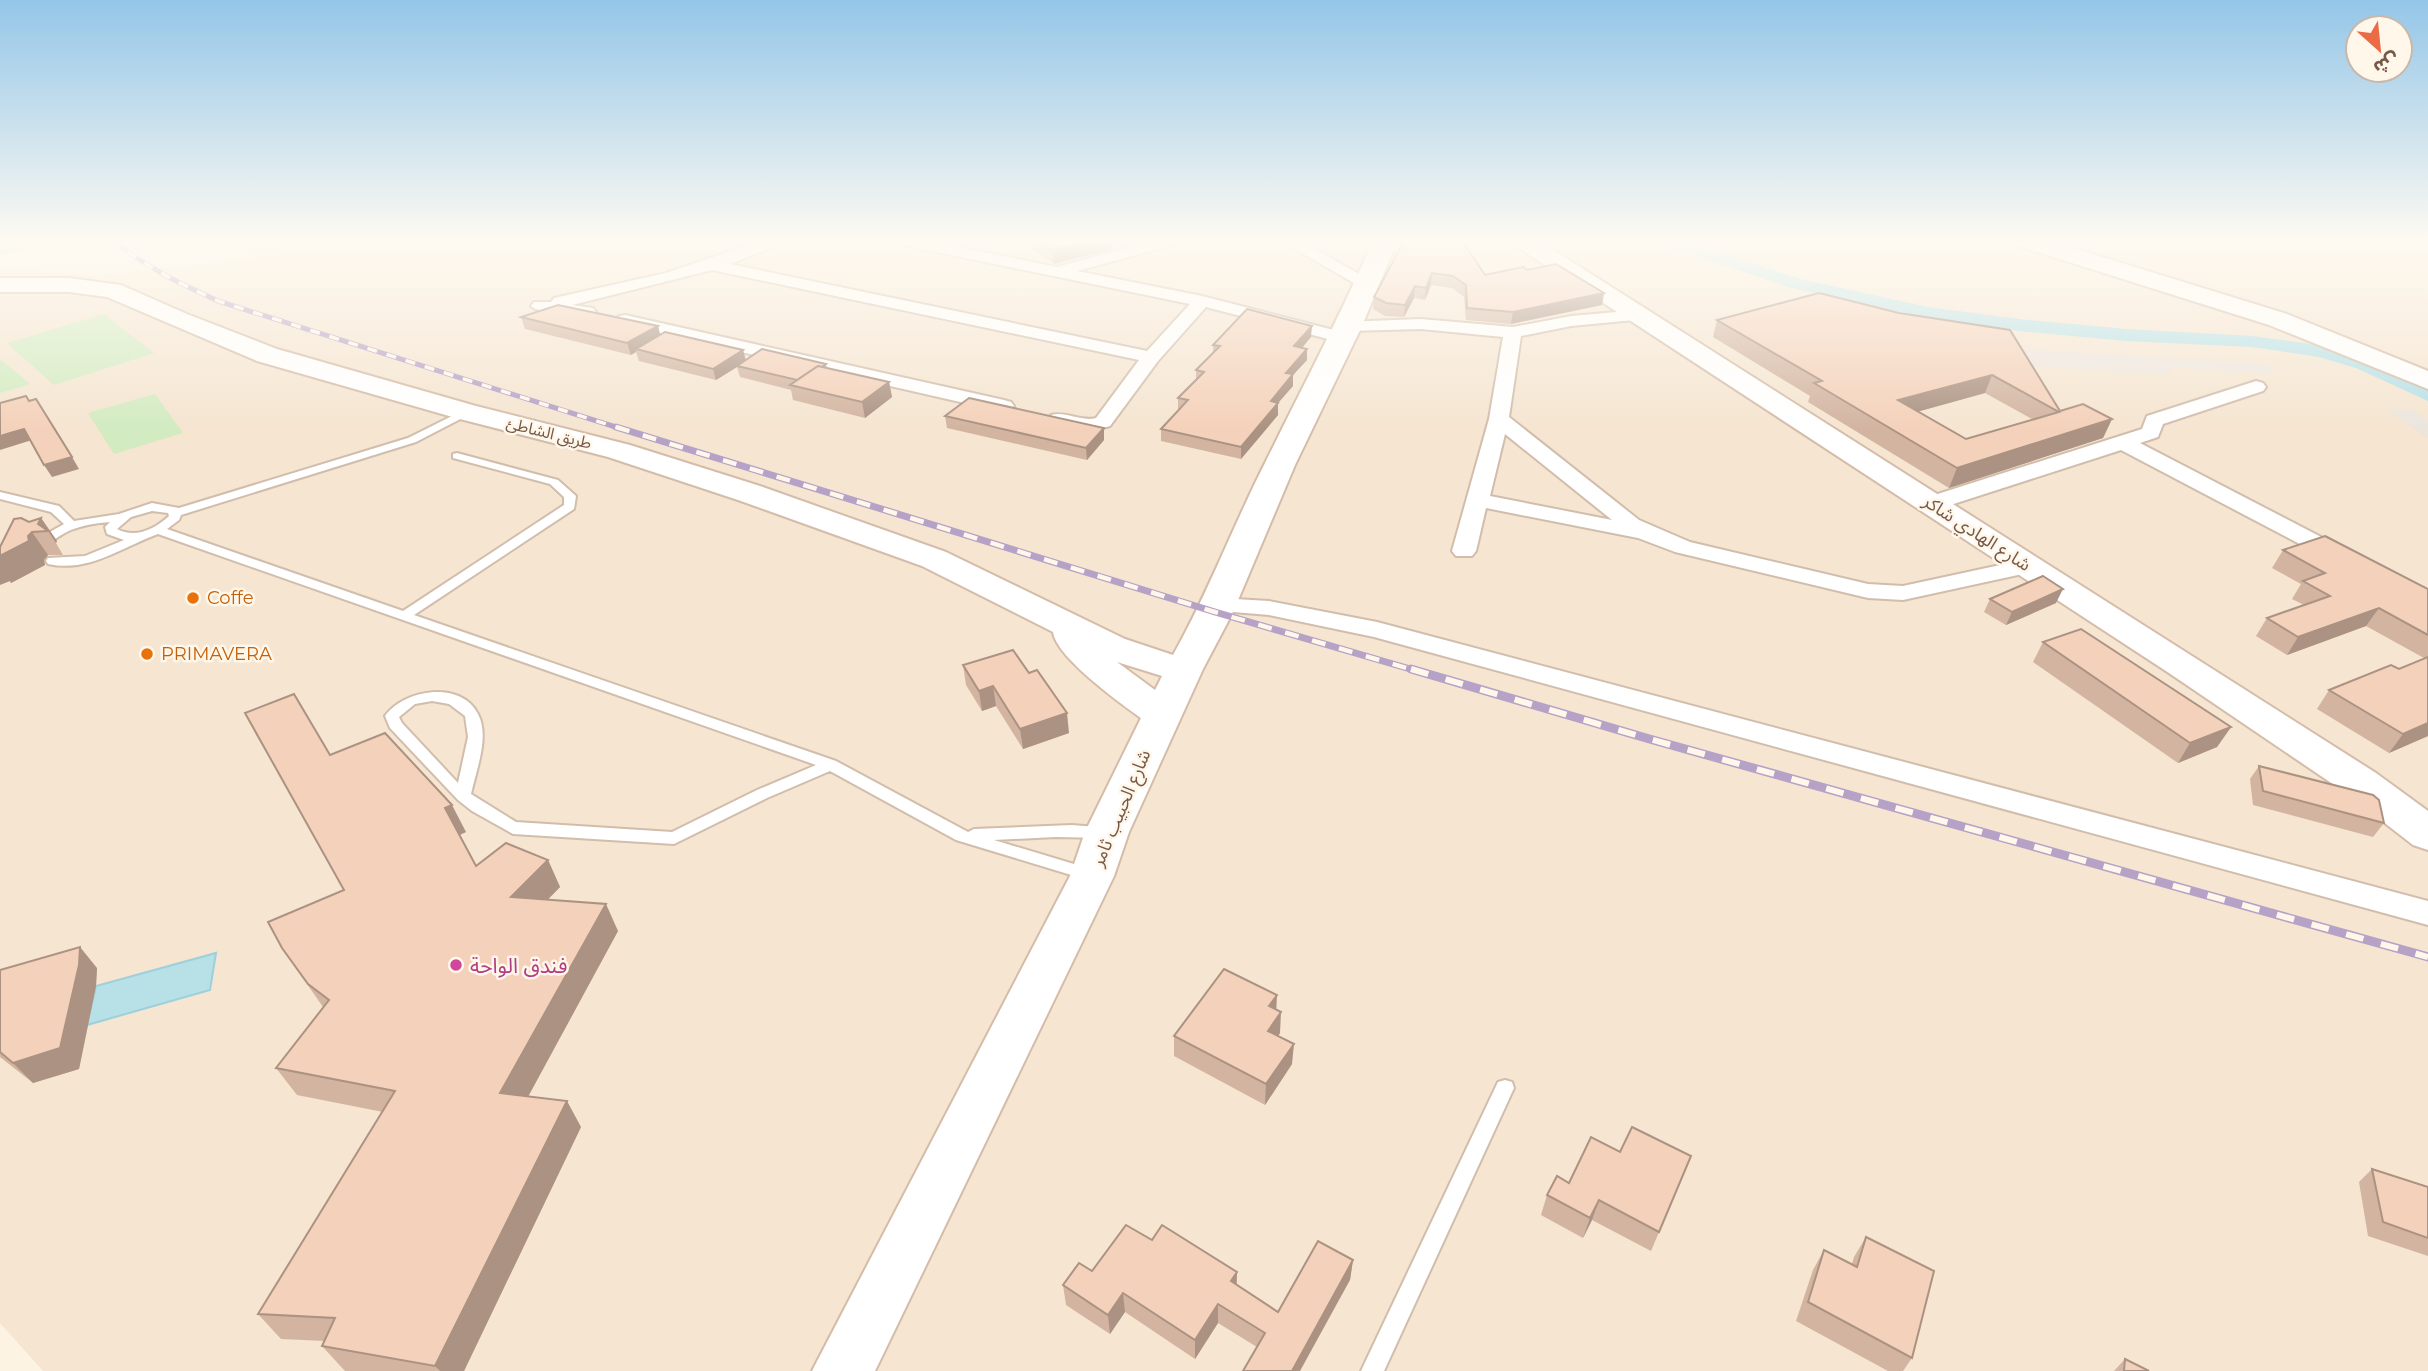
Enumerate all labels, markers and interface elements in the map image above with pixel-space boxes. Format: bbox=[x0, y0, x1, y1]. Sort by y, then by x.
north arrow bbox=[2344, 14, 2414, 84]
text: ش bbox=[2370, 48, 2403, 80]
street label: طريق الشاطئ bbox=[504, 413, 594, 454]
street label: شارع الهادي شاكر bbox=[1917, 489, 2035, 579]
place label: Coffe bbox=[207, 587, 254, 609]
marker: Coffe bbox=[185, 590, 201, 606]
place label: PRIMAVERA bbox=[161, 643, 272, 665]
marker: PRIMAVERA bbox=[139, 646, 155, 662]
street label: شارع الحبيب ثامر bbox=[1086, 746, 1158, 872]
place label: فندق الواحة bbox=[470, 953, 567, 978]
marker: فندق الواحة bbox=[448, 957, 464, 973]

